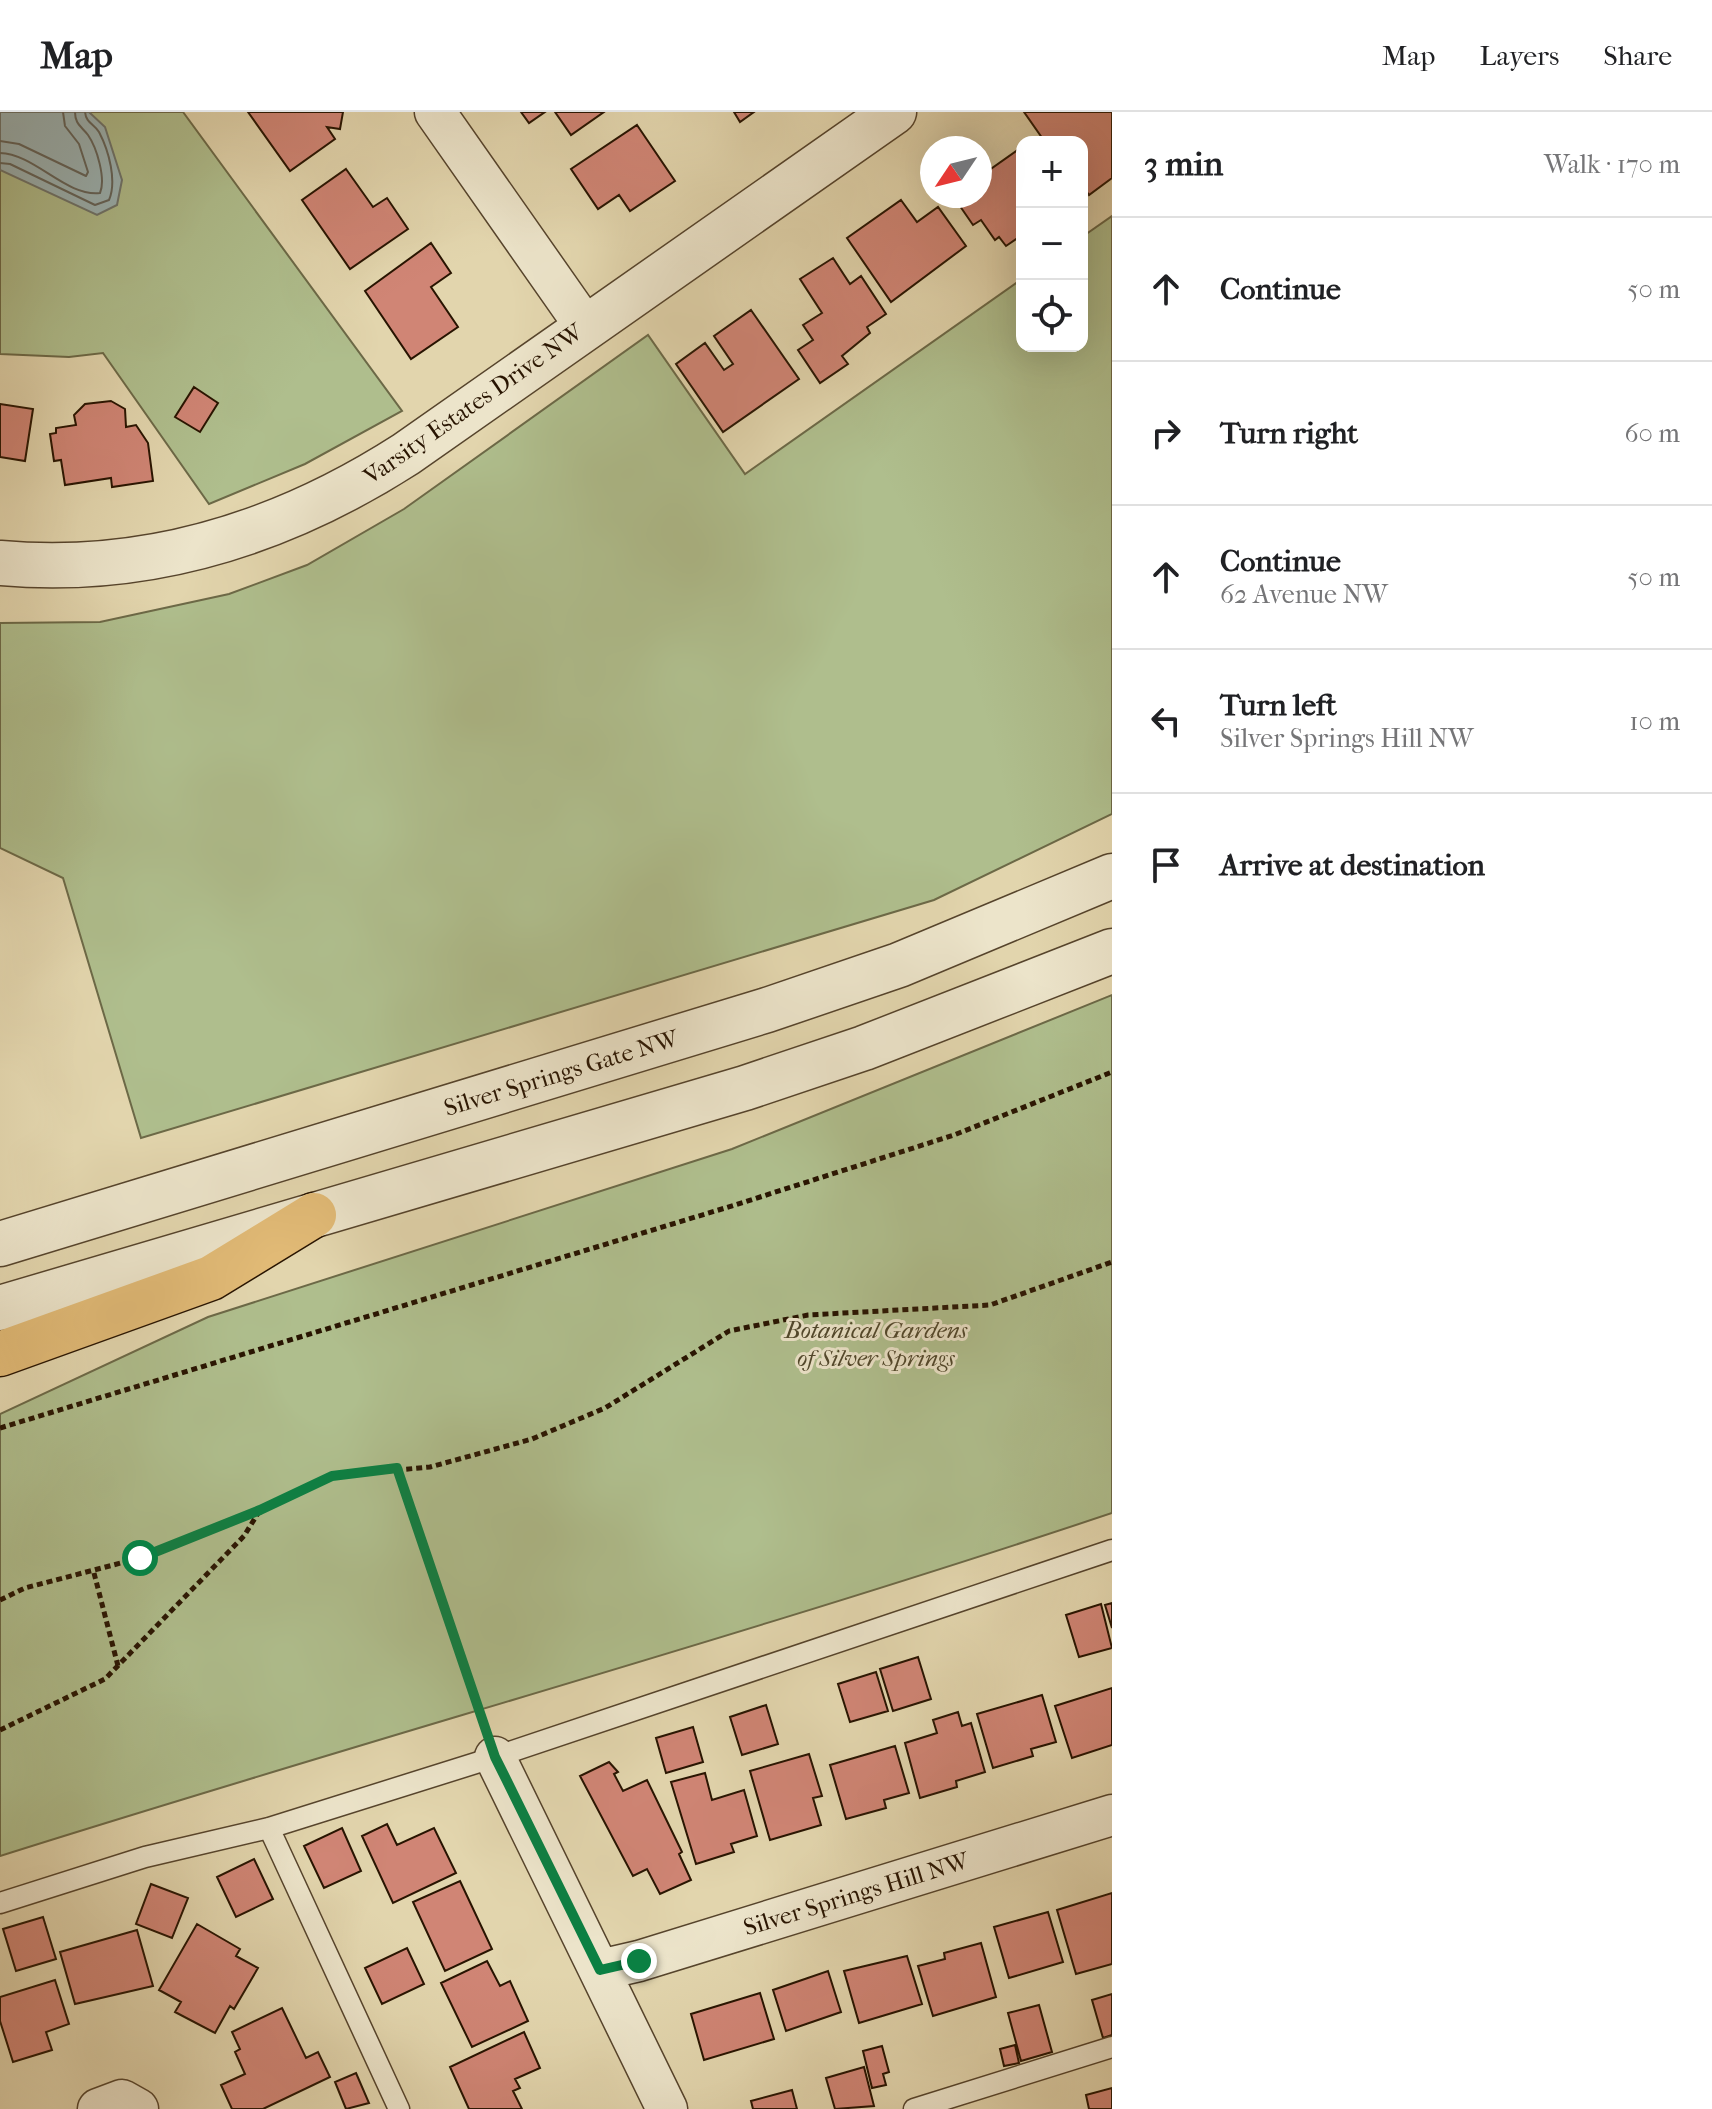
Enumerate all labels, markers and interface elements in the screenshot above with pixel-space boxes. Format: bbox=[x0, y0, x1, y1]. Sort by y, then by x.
text: Map bbox=[40, 33, 113, 78]
text: Map bbox=[1382, 39, 1435, 72]
text: Layers bbox=[1479, 39, 1559, 72]
text: Share bbox=[1603, 39, 1672, 72]
north arrow bbox=[920, 136, 992, 208]
map controls bbox=[1016, 136, 1088, 352]
button: + bbox=[1016, 136, 1088, 208]
text: 3 min bbox=[1144, 144, 1223, 184]
text: Walk · 170 m bbox=[1544, 149, 1680, 180]
button: − bbox=[1016, 208, 1088, 280]
icon: ahead bbox=[1144, 267, 1188, 311]
text: Continue bbox=[1220, 272, 1341, 307]
text: 50 m bbox=[1627, 274, 1680, 305]
button: locate bbox=[1016, 280, 1088, 352]
street label: Varsity Estates Drive NW bbox=[357, 317, 589, 491]
icon: right bbox=[1144, 411, 1188, 455]
text: Turn right bbox=[1220, 416, 1358, 451]
text: 60 m bbox=[1624, 418, 1680, 449]
text: Continue bbox=[1220, 544, 1341, 579]
icon: ahead bbox=[1144, 555, 1188, 599]
text: 50 m bbox=[1627, 562, 1680, 593]
text: 62 Avenue NW bbox=[1220, 579, 1388, 610]
text: Turn left bbox=[1220, 688, 1337, 723]
icon: left bbox=[1144, 699, 1188, 743]
text: 10 m bbox=[1629, 706, 1680, 737]
text: Silver Springs Hill NW bbox=[1220, 723, 1474, 754]
icon: arrive bbox=[1144, 843, 1188, 887]
text: Arrive at destination bbox=[1220, 848, 1485, 883]
street label: Silver Springs Gate NW bbox=[441, 1024, 683, 1122]
park label: Botanical Gardens of Silver Springs bbox=[783, 1316, 968, 1372]
route start bbox=[122, 1540, 158, 1576]
street label: Silver Springs Hill NW bbox=[740, 1846, 973, 1942]
route end bbox=[621, 1943, 657, 1979]

